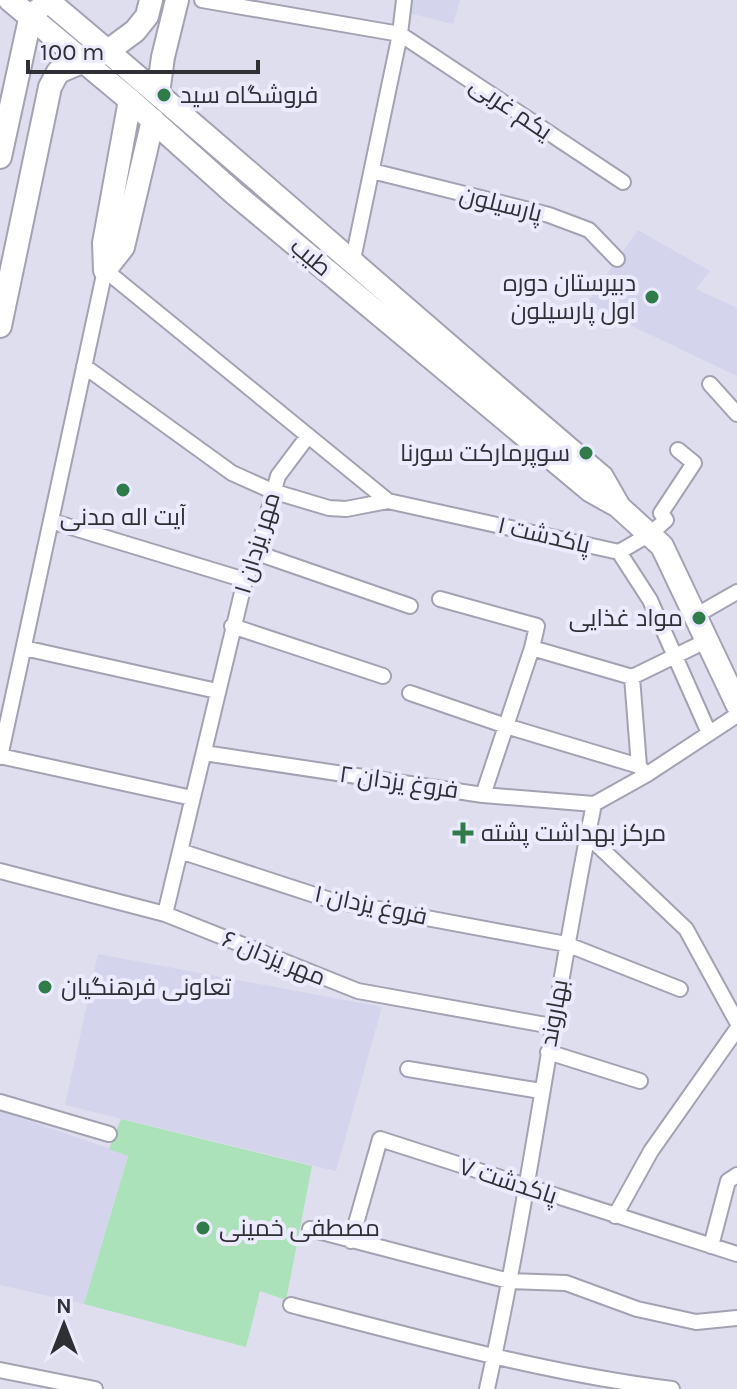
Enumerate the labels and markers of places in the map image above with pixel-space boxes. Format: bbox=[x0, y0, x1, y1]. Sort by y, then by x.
place label: فروشگاه سید bbox=[180, 81, 318, 109]
marker: فروشگاه سید bbox=[155, 86, 173, 104]
place label: دبیرستان دوره اول پارسیلون bbox=[503, 269, 636, 327]
marker: دبیرستان دوره اول پارسیلون bbox=[643, 288, 661, 306]
place label: سوپرمارکت سورنا bbox=[400, 439, 570, 469]
marker: سوپرمارکت سورنا bbox=[577, 444, 595, 462]
marker: آیت اله مدنی bbox=[114, 481, 132, 499]
place label: آیت اله مدنی bbox=[60, 503, 187, 531]
place label: مواد غذایی bbox=[569, 604, 683, 632]
marker: مواد غذایی bbox=[690, 609, 708, 627]
place label: مرکز بهداشت پشته bbox=[481, 819, 666, 849]
marker: مرکز بهداشت پشته bbox=[452, 822, 474, 844]
place label: تعاونی فرهنگیان bbox=[61, 973, 232, 1001]
marker: تعاونی فرهنگیان bbox=[36, 978, 54, 996]
place label: مصطفی خمینی bbox=[219, 1214, 380, 1242]
marker: مصطفی خمینی bbox=[194, 1219, 212, 1237]

